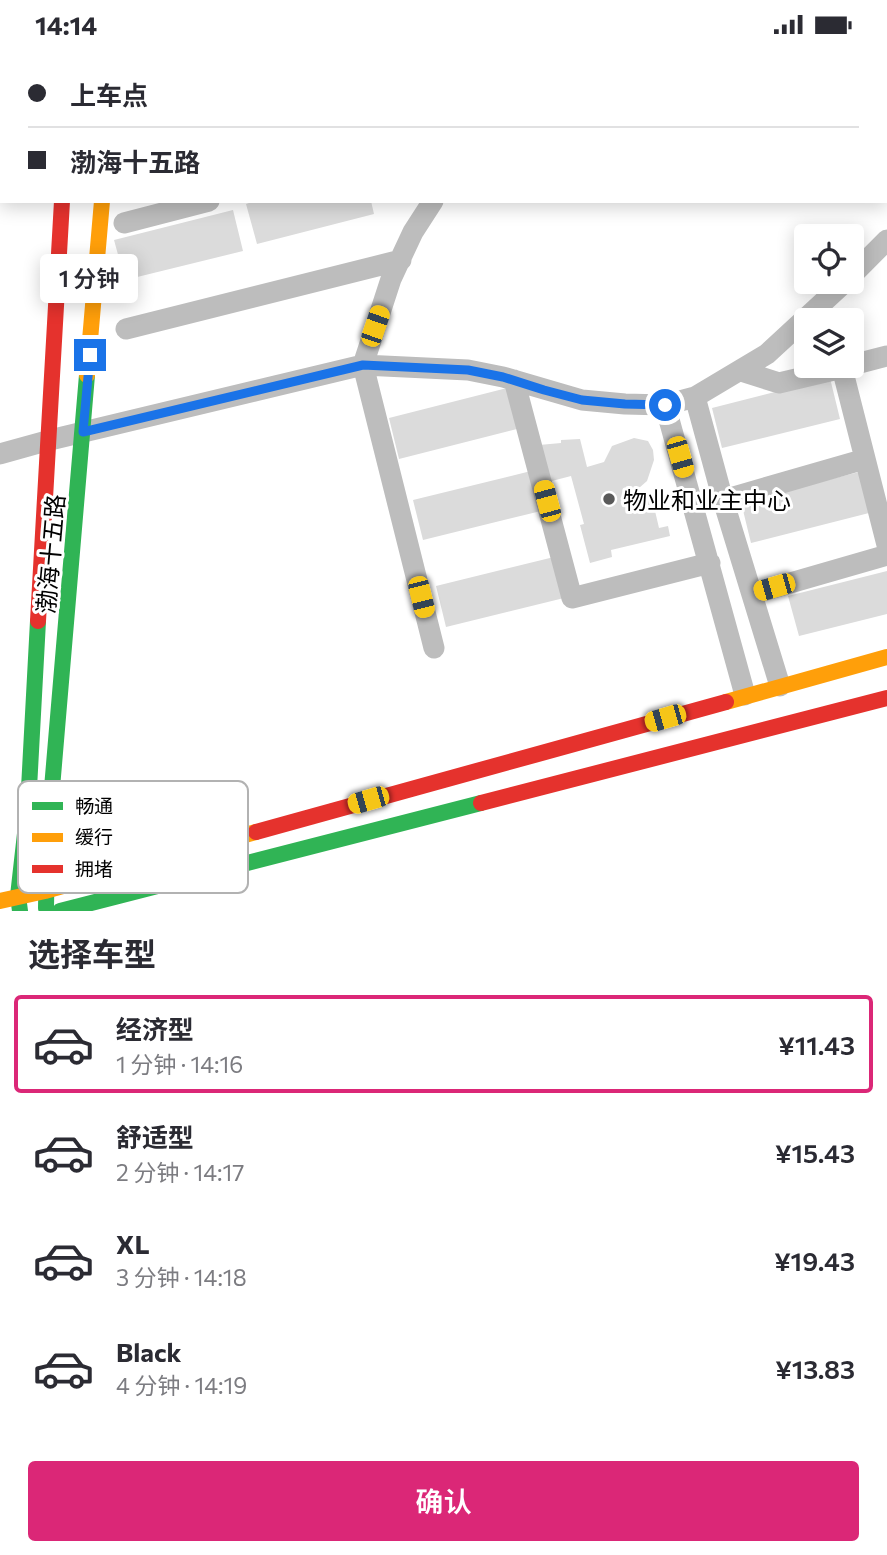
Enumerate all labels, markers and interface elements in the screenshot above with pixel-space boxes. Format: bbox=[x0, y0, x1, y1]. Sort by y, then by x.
text: 14:14 bbox=[35, 9, 97, 40]
text: 上车点 bbox=[70, 79, 148, 110]
text: 渤海十五路 bbox=[70, 146, 200, 177]
map controls bbox=[794, 224, 864, 378]
button: locate bbox=[794, 224, 864, 294]
callout: 1 分钟 bbox=[41, 253, 139, 303]
text: 1 分钟 bbox=[59, 264, 119, 292]
car bbox=[359, 303, 392, 349]
button: layers bbox=[794, 308, 864, 378]
route end bbox=[74, 339, 106, 371]
route start bbox=[649, 389, 681, 421]
car bbox=[665, 434, 696, 480]
car bbox=[532, 478, 563, 524]
place label: 物业和业主中心 bbox=[623, 485, 791, 514]
marker: 物业和业主中心 bbox=[601, 491, 617, 507]
street label: 渤海十五路 bbox=[30, 493, 70, 615]
car bbox=[751, 571, 798, 603]
car bbox=[406, 574, 437, 620]
car bbox=[642, 702, 689, 734]
legend bbox=[18, 781, 248, 893]
car bbox=[345, 784, 392, 816]
text: 畅通 bbox=[75, 794, 113, 817]
text: 缓行 bbox=[75, 825, 113, 848]
text: 拥堵 bbox=[75, 857, 113, 880]
text: 选择车型 bbox=[28, 933, 156, 973]
icon: car bbox=[32, 1013, 95, 1076]
text: 经济型 bbox=[116, 1013, 194, 1044]
text: ¥11.43 bbox=[778, 1029, 855, 1060]
text: 1 分钟 · 14:16 bbox=[116, 1050, 243, 1078]
icon: car bbox=[32, 1121, 95, 1184]
text: 舒适型 bbox=[116, 1121, 194, 1152]
text: ¥15.43 bbox=[775, 1137, 855, 1168]
text: 2 分钟 · 14:17 bbox=[116, 1158, 244, 1186]
text: XL bbox=[116, 1228, 150, 1259]
icon: car bbox=[32, 1229, 95, 1292]
text: ¥19.43 bbox=[774, 1245, 855, 1276]
text: 3 分钟 · 14:18 bbox=[116, 1263, 247, 1291]
text: Black bbox=[116, 1336, 182, 1367]
icon: car bbox=[32, 1337, 95, 1400]
text: ¥13.83 bbox=[775, 1353, 855, 1384]
text: 4 分钟 · 14:19 bbox=[116, 1371, 247, 1399]
button: 确认 bbox=[28, 1461, 859, 1541]

